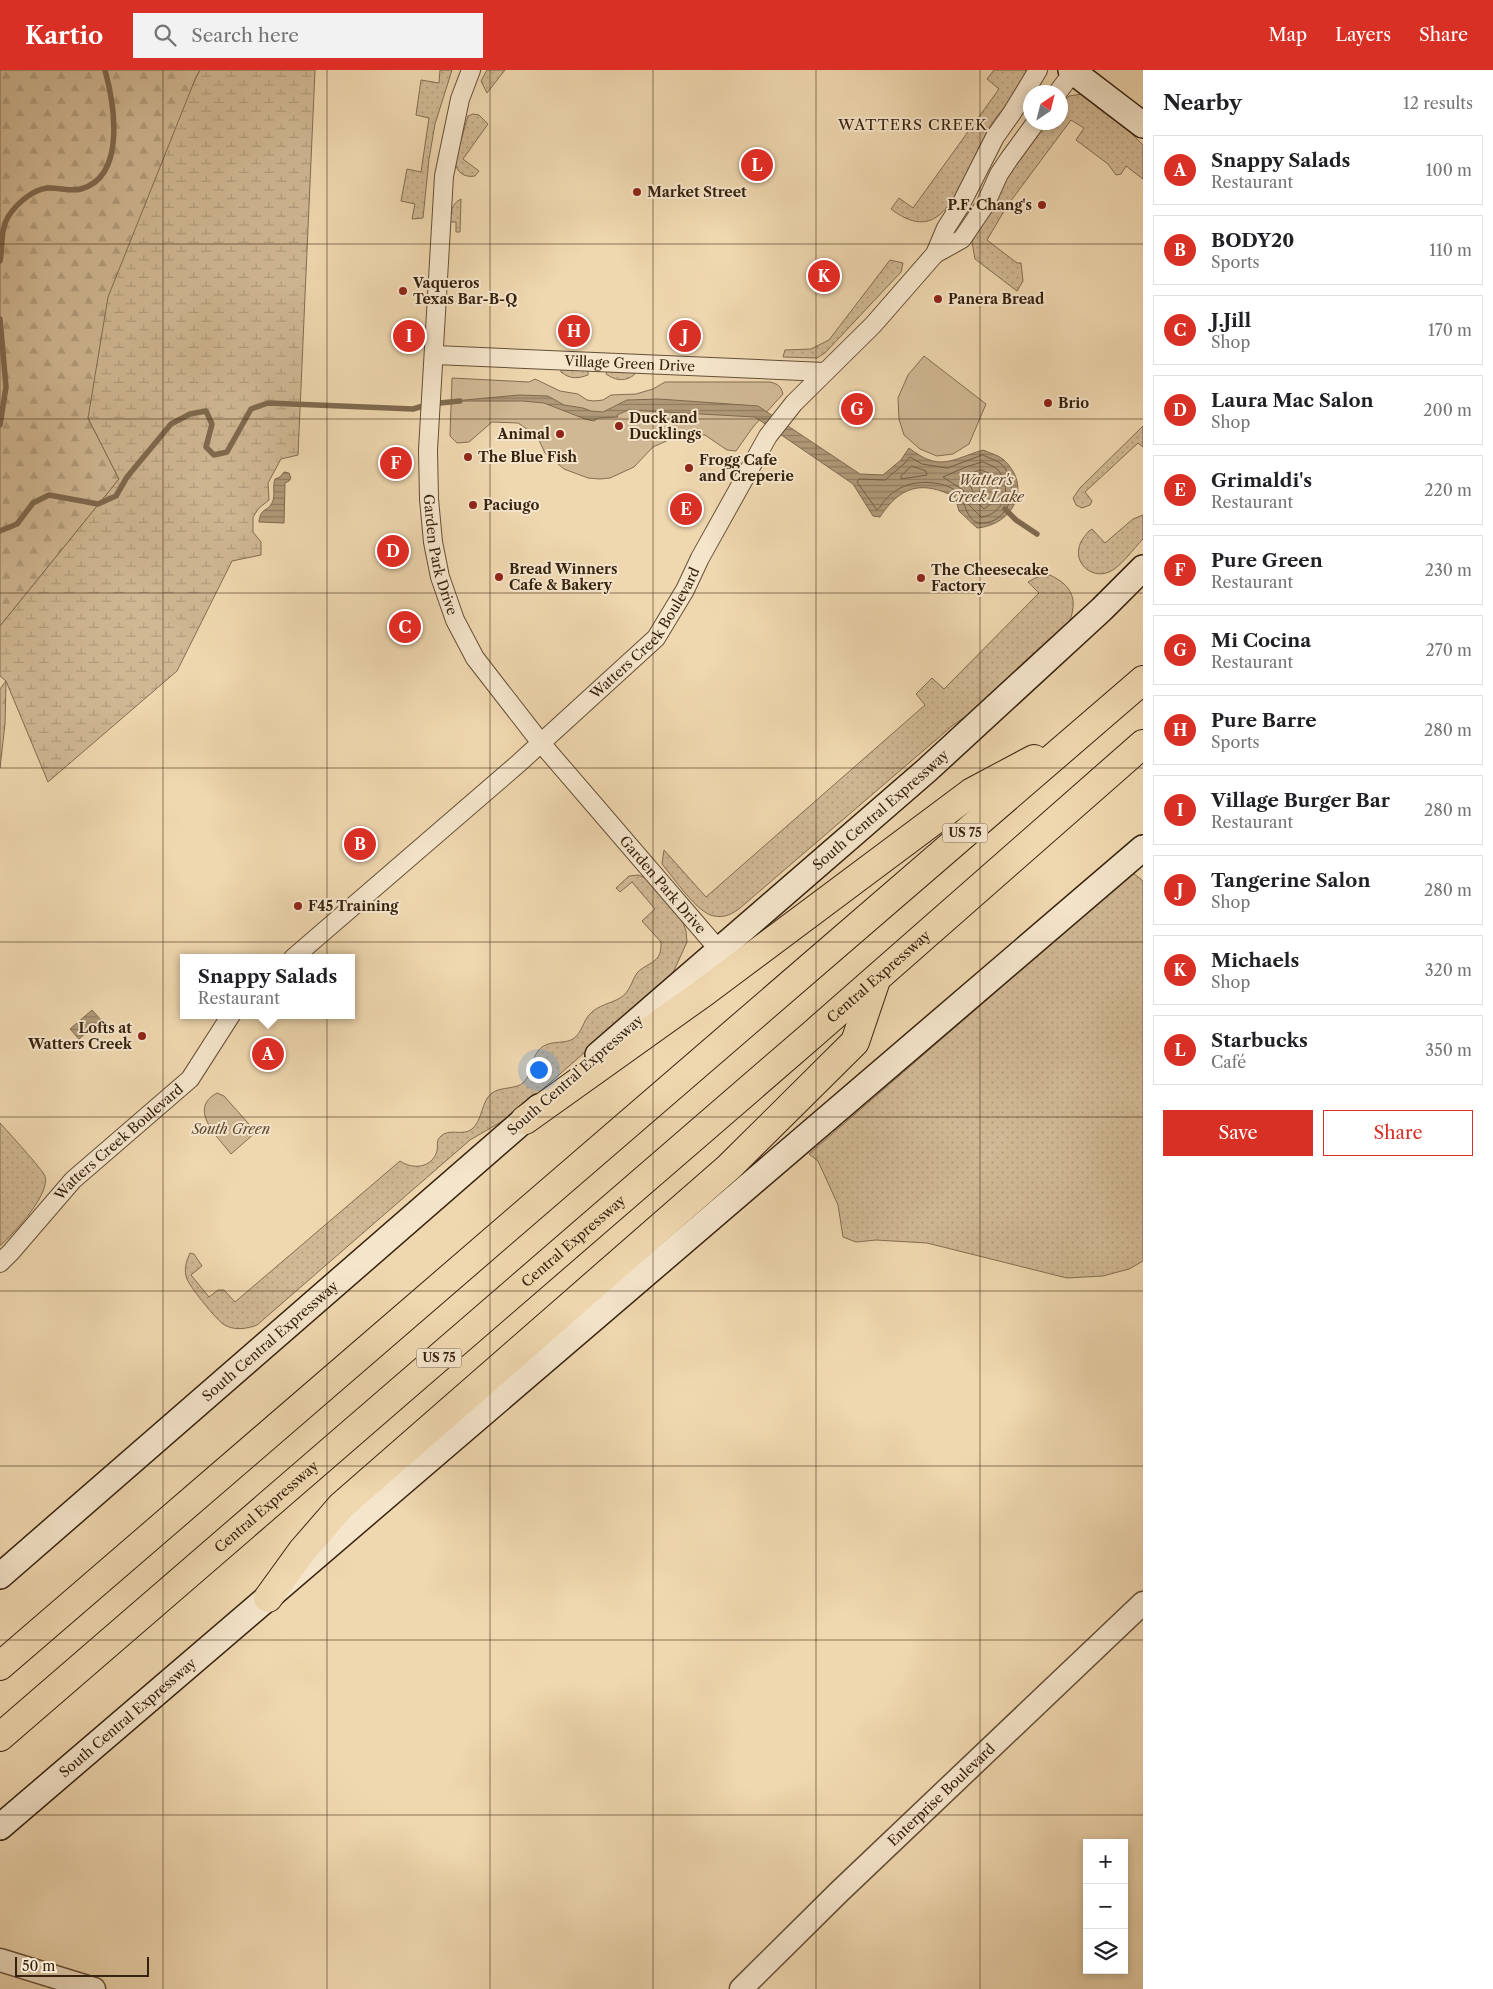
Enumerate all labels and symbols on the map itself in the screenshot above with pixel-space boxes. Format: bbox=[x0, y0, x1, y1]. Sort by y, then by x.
north arrow bbox=[1023, 85, 1068, 130]
district label: WATTERS CREEK bbox=[837, 115, 988, 134]
pin: L bbox=[741, 146, 773, 184]
place label: Market Street bbox=[647, 183, 747, 201]
marker: Market Street bbox=[631, 186, 643, 198]
place label: P.F. Chang's bbox=[948, 196, 1032, 214]
marker: P.F. Chang's bbox=[1036, 199, 1048, 211]
pin: K bbox=[808, 257, 840, 295]
place label: Vaqueros Texas Bar-B-Q bbox=[412, 274, 517, 308]
marker: Vaqueros Texas Bar-B-Q bbox=[397, 285, 409, 297]
place label: Panera Bread bbox=[948, 290, 1045, 308]
marker: Panera Bread bbox=[932, 293, 944, 305]
pin: H bbox=[558, 312, 590, 350]
pin: I bbox=[393, 317, 425, 355]
pin: J bbox=[669, 317, 701, 355]
street label: Village Green Drive bbox=[563, 352, 696, 375]
pin: G bbox=[841, 390, 873, 428]
place label: Brio bbox=[1058, 394, 1089, 412]
marker: Brio bbox=[1042, 397, 1054, 409]
place label: Duck and Ducklings bbox=[629, 409, 701, 443]
marker: Duck and Ducklings bbox=[613, 420, 625, 432]
place label: Animal bbox=[497, 425, 550, 443]
marker: Animal bbox=[554, 428, 566, 440]
pin: F bbox=[380, 444, 412, 482]
place label: The Blue Fish bbox=[478, 448, 578, 466]
marker: The Blue Fish bbox=[462, 451, 474, 463]
place label: Frogg Cafe and Creperie bbox=[699, 451, 794, 485]
marker: Frogg Cafe and Creperie bbox=[683, 462, 695, 474]
water label: Watter's Creek Lake bbox=[948, 470, 1025, 506]
pin: E bbox=[670, 490, 702, 528]
street label: Garden Park Drive bbox=[420, 493, 462, 618]
place label: Paciugo bbox=[483, 496, 539, 514]
marker: Paciugo bbox=[467, 499, 479, 511]
pin: D bbox=[377, 532, 409, 570]
place label: Bread Winners Cafe & Bakery bbox=[509, 560, 617, 594]
place label: The Cheesecake Factory bbox=[931, 561, 1049, 595]
street label: Watters Creek Boulevard bbox=[586, 564, 704, 703]
marker: Bread Winners Cafe & Bakery bbox=[493, 571, 505, 583]
marker: The Cheesecake Factory bbox=[915, 572, 927, 584]
pin: C bbox=[389, 608, 421, 646]
street label: South Central Expressway bbox=[809, 746, 952, 874]
road number: US 75 bbox=[942, 824, 988, 842]
pin: B bbox=[344, 825, 376, 863]
street label: Garden Park Drive bbox=[616, 832, 710, 938]
place label: F45 Training bbox=[308, 897, 399, 915]
marker: F45 Training bbox=[292, 900, 304, 912]
street label: Central Expressway bbox=[823, 926, 934, 1027]
street label: South Central Expressway bbox=[503, 1011, 647, 1139]
place label: Lofts at Watters Creek bbox=[27, 1019, 133, 1053]
marker: Lofts at Watters Creek bbox=[136, 1030, 148, 1042]
pin: A bbox=[252, 1035, 284, 1073]
your location bbox=[526, 1057, 552, 1083]
street label: Watters Creek Boulevard bbox=[50, 1080, 187, 1205]
park label: South Green bbox=[191, 1120, 270, 1138]
street label: Central Expressway bbox=[518, 1191, 629, 1291]
street label: South Central Expressway bbox=[198, 1277, 342, 1405]
road number: US 75 bbox=[416, 1348, 462, 1368]
street label: Central Expressway bbox=[211, 1457, 322, 1557]
street label: South Central Expressway bbox=[55, 1654, 200, 1781]
street label: Enterprise Boulevard bbox=[884, 1739, 999, 1850]
scale bar bbox=[15, 1954, 149, 1977]

